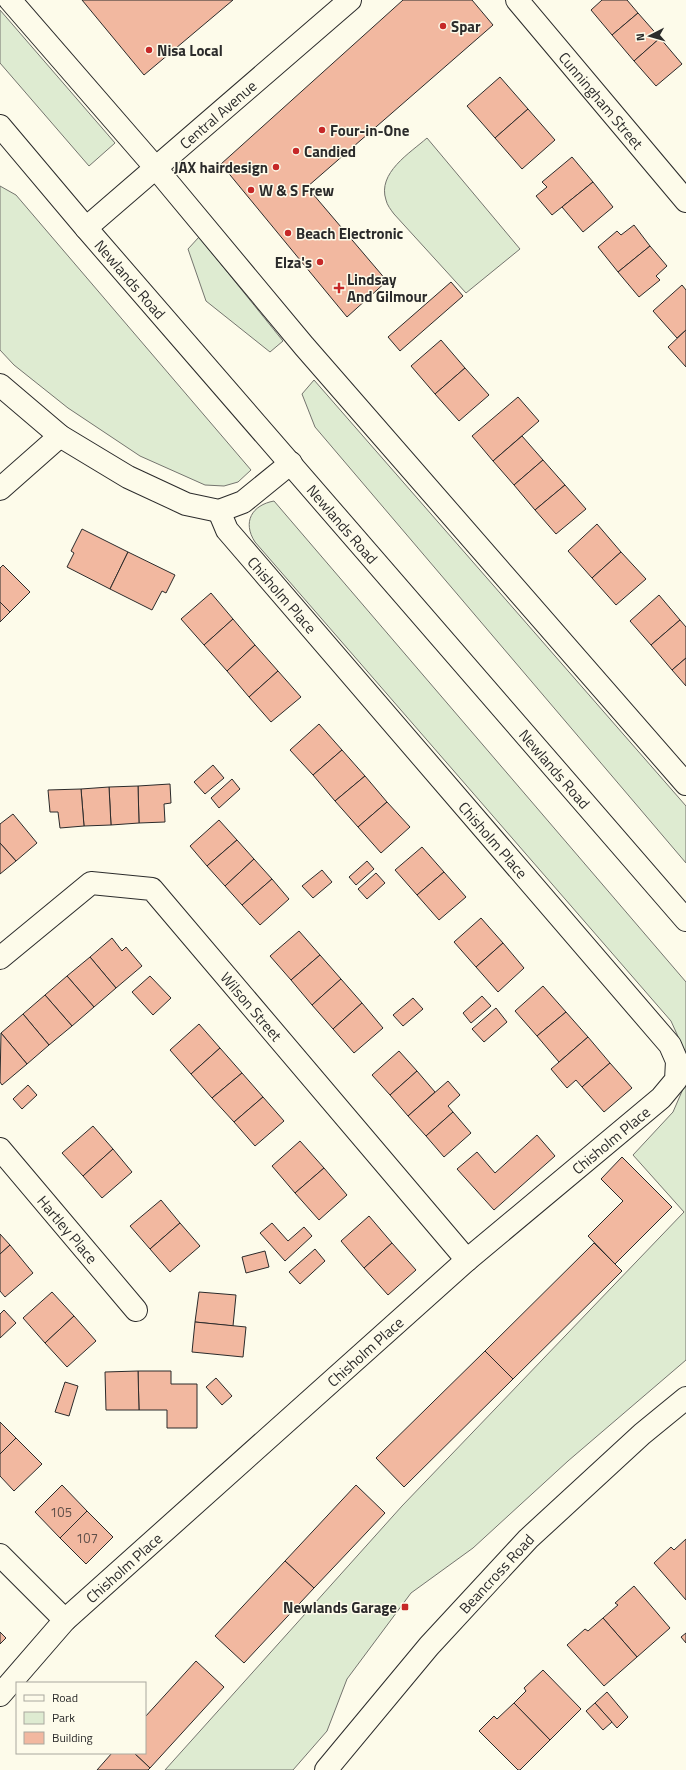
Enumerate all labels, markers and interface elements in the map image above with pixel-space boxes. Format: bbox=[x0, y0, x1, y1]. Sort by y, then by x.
place label: Spar bbox=[451, 15, 481, 38]
north arrow bbox=[630, 16, 670, 56]
marker: Spar bbox=[438, 21, 448, 31]
text: N bbox=[632, 32, 648, 42]
place label: Nisa Local bbox=[157, 39, 223, 62]
marker: Nisa Local bbox=[144, 45, 154, 55]
street label: Cunningham Street bbox=[553, 46, 650, 155]
street label: Central Avenue bbox=[174, 74, 261, 154]
place label: Four-in-One bbox=[330, 119, 410, 142]
marker: Four-in-One bbox=[317, 125, 327, 135]
place label: Candied bbox=[304, 140, 356, 163]
marker: Candied bbox=[291, 146, 301, 156]
place label: JAX hairdesign bbox=[174, 156, 268, 179]
marker: JAX hairdesign bbox=[271, 162, 281, 172]
place label: W & S Frew bbox=[259, 179, 334, 202]
marker: W & S Frew bbox=[246, 185, 256, 195]
place label: Beach Electronic bbox=[296, 222, 404, 245]
marker: Beach Electronic bbox=[283, 228, 293, 238]
street label: Newlands Road bbox=[89, 234, 171, 324]
place label: Elza's bbox=[275, 251, 312, 274]
marker: Elza's bbox=[315, 257, 325, 267]
place label: Lindsay And Gilmour bbox=[347, 268, 428, 308]
marker: Lindsay And Gilmour bbox=[334, 283, 344, 293]
street label: Newlands Road bbox=[301, 479, 384, 569]
street label: Chisholm Place bbox=[242, 551, 322, 639]
street label: Newlands Road bbox=[514, 724, 596, 814]
street label: Chisholm Place bbox=[453, 796, 533, 884]
street label: Wilson Street bbox=[215, 966, 288, 1047]
street label: Chisholm Place bbox=[567, 1101, 655, 1180]
street label: Hartley Place bbox=[32, 1190, 103, 1269]
street label: Chisholm Place bbox=[322, 1311, 408, 1392]
house number: 105 bbox=[50, 1502, 72, 1522]
street label: Chisholm Place bbox=[80, 1527, 167, 1608]
house number: 107 bbox=[76, 1528, 98, 1548]
street label: Beancross Road bbox=[453, 1528, 539, 1619]
place label: Newlands Garage bbox=[283, 1596, 397, 1619]
marker: Newlands Garage bbox=[400, 1602, 410, 1612]
legend bbox=[16, 1682, 146, 1754]
text: Road bbox=[52, 1688, 78, 1707]
text: Park bbox=[52, 1708, 75, 1727]
text: Building bbox=[52, 1728, 93, 1747]

